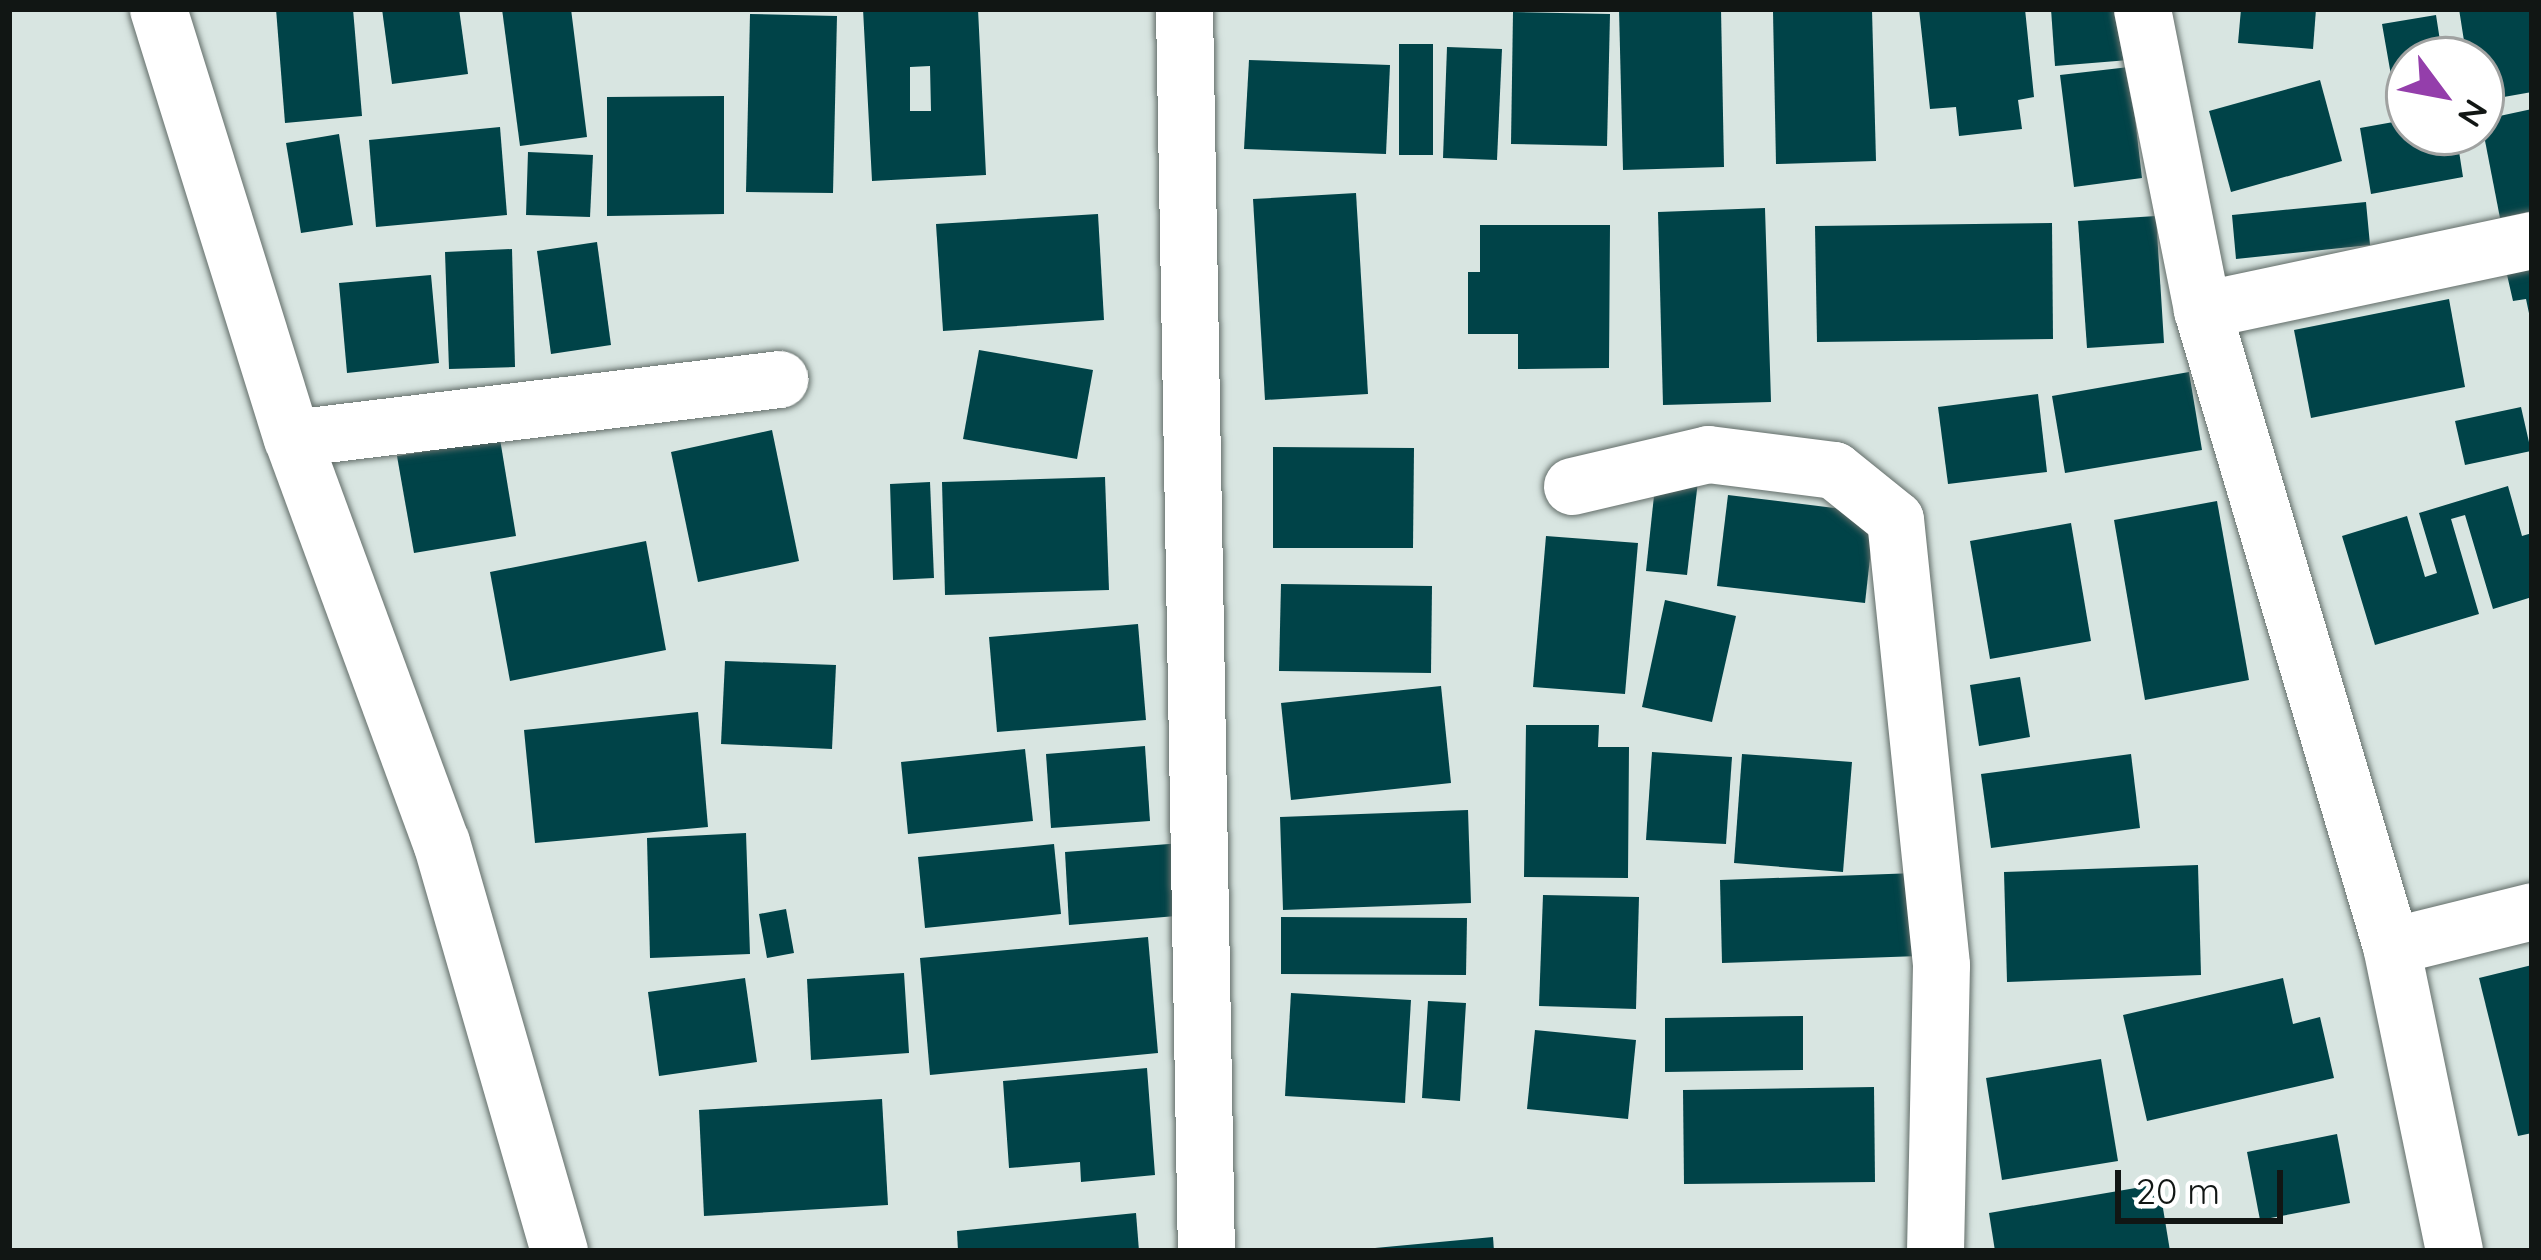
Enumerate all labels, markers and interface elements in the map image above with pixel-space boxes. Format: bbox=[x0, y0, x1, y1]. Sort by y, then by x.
north arrow bbox=[2385, 36, 2505, 156]
text: N bbox=[2450, 93, 2497, 135]
scale bar bbox=[2121, 1146, 2289, 1220]
text: 20 m bbox=[2136, 1168, 2220, 1213]

